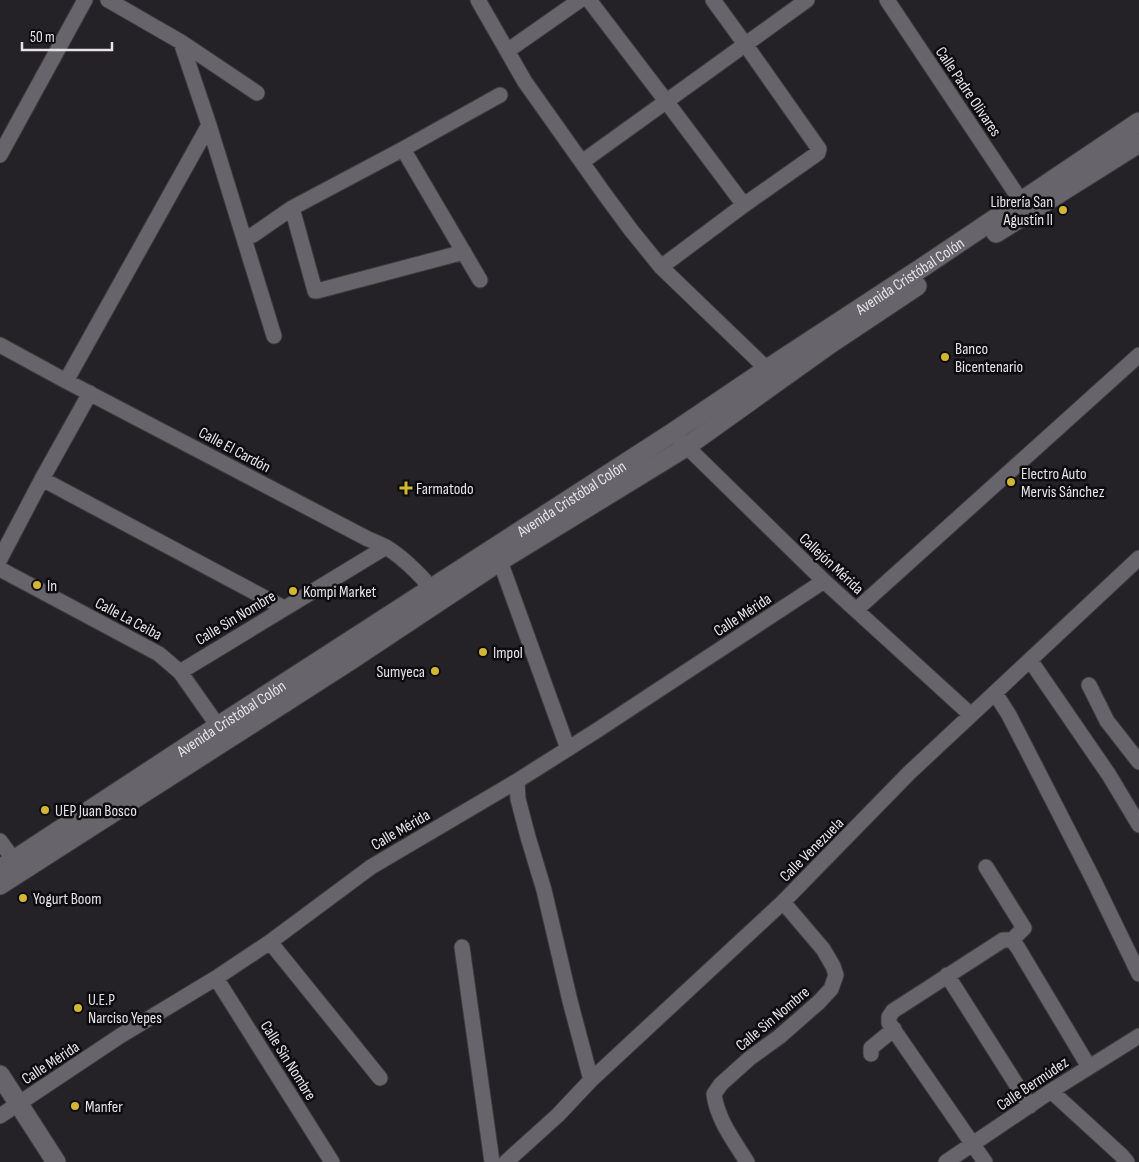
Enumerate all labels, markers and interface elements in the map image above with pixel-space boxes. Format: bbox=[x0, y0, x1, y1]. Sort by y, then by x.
scale bar bbox=[22, 20, 112, 52]
text: 50 m bbox=[30, 28, 55, 47]
street label: Calle Padre Olivares bbox=[931, 43, 1005, 140]
place label: Librería San Agustín II bbox=[991, 193, 1053, 230]
marker: Librería San Agustín II bbox=[1057, 204, 1069, 216]
street label: Avenida Cristóbal Colón bbox=[852, 234, 968, 320]
place label: Banco Bicentenario bbox=[955, 340, 1023, 377]
marker: Banco Bicentenario bbox=[939, 351, 951, 363]
street label: Calle El Cardón bbox=[195, 423, 274, 477]
street label: Avenida Cristóbal Colón bbox=[513, 457, 630, 542]
place label: Electro Auto Mervis Sánchez bbox=[1021, 465, 1105, 502]
marker: Electro Auto Mervis Sánchez bbox=[1005, 476, 1017, 488]
place label: Farmatodo bbox=[416, 480, 474, 499]
marker: Farmatodo bbox=[400, 482, 412, 494]
street label: Callejón Mérida bbox=[795, 529, 867, 599]
place label: In bbox=[47, 577, 57, 596]
marker: In bbox=[31, 579, 43, 591]
place label: Kompi Market bbox=[303, 583, 377, 602]
marker: Kompi Market bbox=[287, 585, 299, 597]
street label: Calle Sin Nombre bbox=[192, 587, 279, 650]
street label: Calle Mérida bbox=[710, 590, 775, 641]
street label: Calle La Ceiba bbox=[92, 594, 165, 645]
place label: Impol bbox=[493, 644, 523, 663]
marker: Impol bbox=[477, 646, 489, 658]
place label: Sumyeca bbox=[376, 663, 425, 682]
marker: Sumyeca bbox=[429, 665, 441, 677]
street label: Avenida Cristóbal Colón bbox=[173, 677, 290, 762]
place label: UEP Juan Bosco bbox=[55, 802, 137, 821]
marker: UEP Juan Bosco bbox=[39, 804, 51, 816]
street label: Calle Mérida bbox=[368, 806, 434, 855]
street label: Calle Venezuela bbox=[776, 814, 848, 886]
place label: Yogurt Boom bbox=[33, 890, 101, 909]
marker: Yogurt Boom bbox=[17, 892, 29, 904]
street label: Calle Sin Nombre bbox=[732, 983, 814, 1055]
place label: U.E.P Narciso Yepes bbox=[88, 991, 162, 1028]
marker: U.E.P Narciso Yepes bbox=[72, 1002, 84, 1014]
street label: Calle Sin Nombre bbox=[256, 1017, 320, 1104]
street label: Calle Mérida bbox=[18, 1038, 83, 1089]
street label: Calle Bermúdez bbox=[993, 1053, 1073, 1115]
place label: Manfer bbox=[85, 1098, 123, 1117]
marker: Manfer bbox=[69, 1100, 81, 1112]

